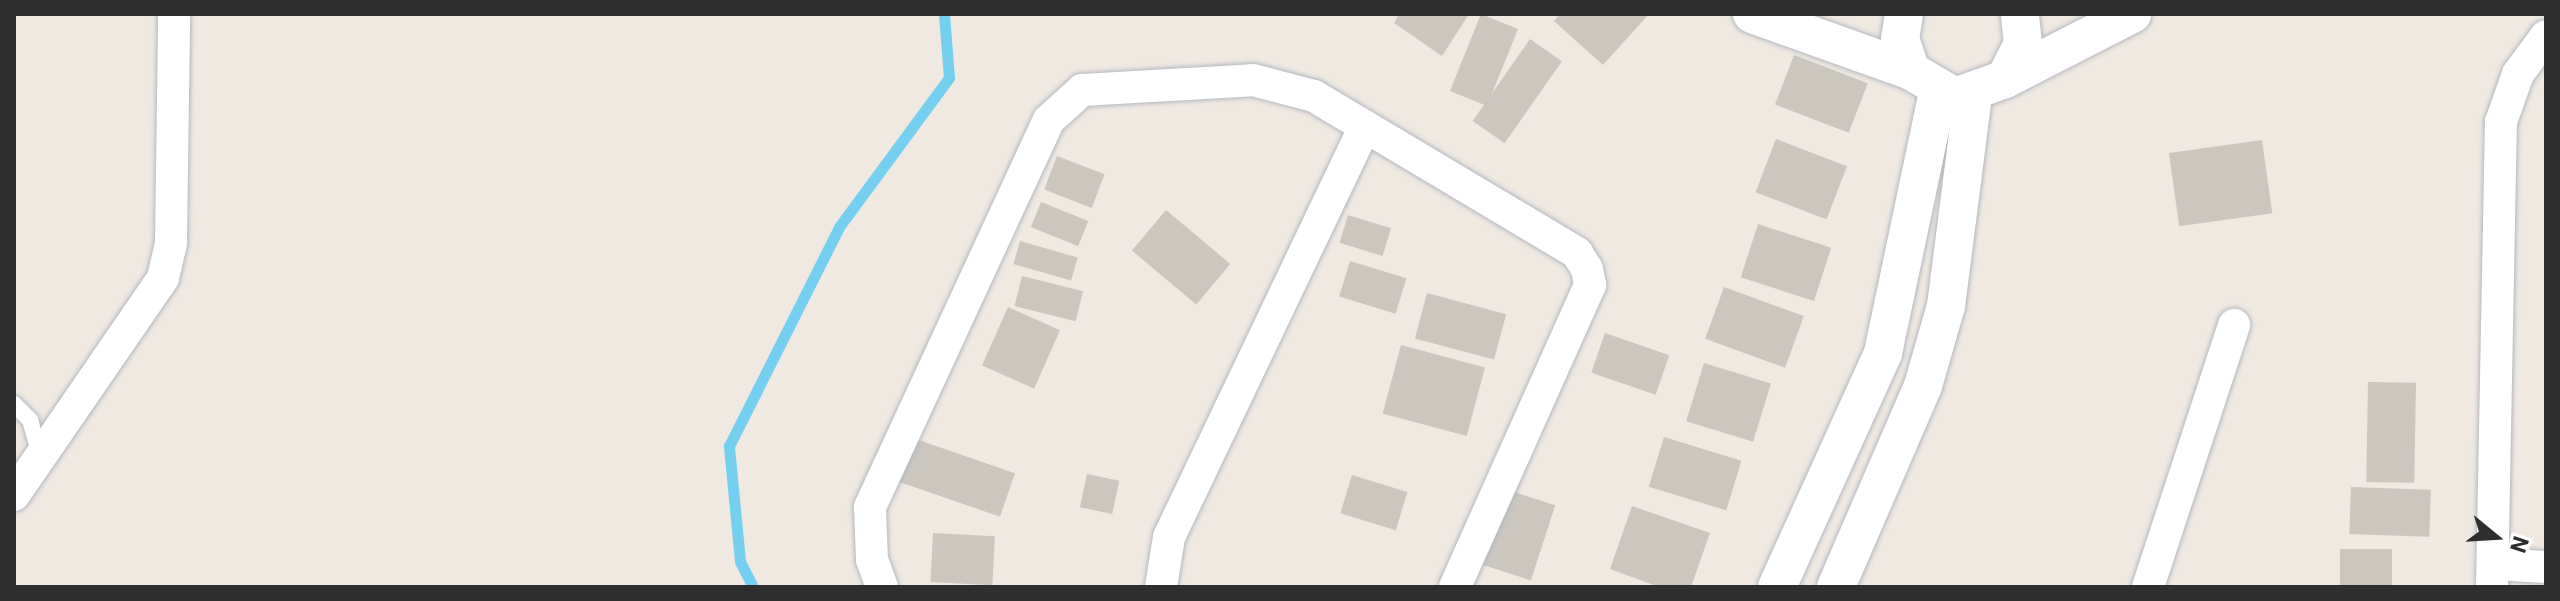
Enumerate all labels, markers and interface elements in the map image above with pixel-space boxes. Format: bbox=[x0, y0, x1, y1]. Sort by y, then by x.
north arrow bbox=[2456, 497, 2536, 577]
text: N bbox=[2505, 533, 2534, 556]

